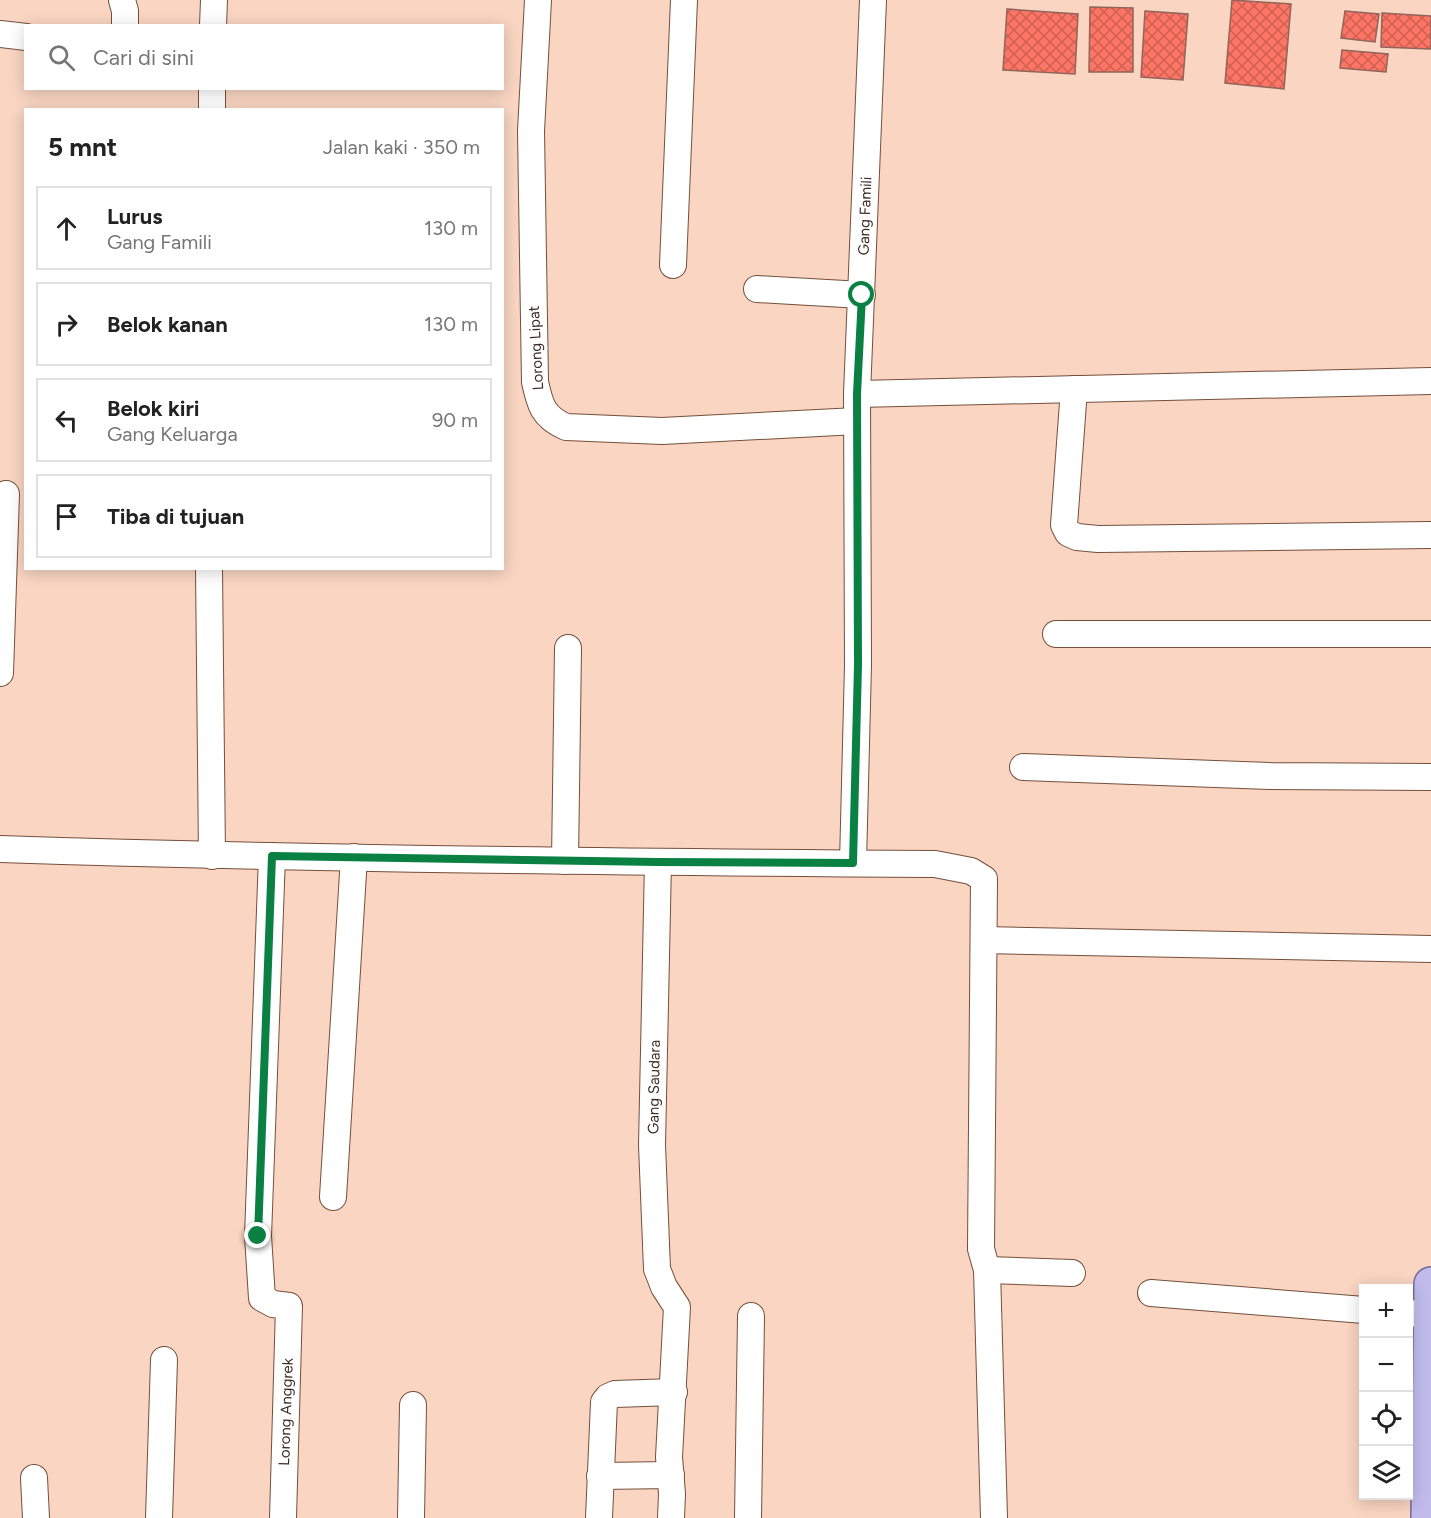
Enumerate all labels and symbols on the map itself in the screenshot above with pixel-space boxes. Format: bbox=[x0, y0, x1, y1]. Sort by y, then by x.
street label: Gang Famili bbox=[855, 176, 875, 256]
route start bbox=[848, 281, 874, 307]
street label: Lorong Lipat bbox=[525, 305, 547, 391]
street label: Gang Saudara bbox=[644, 1040, 664, 1134]
route end bbox=[244, 1222, 270, 1248]
street label: Lorong Anggrek bbox=[275, 1357, 297, 1466]

